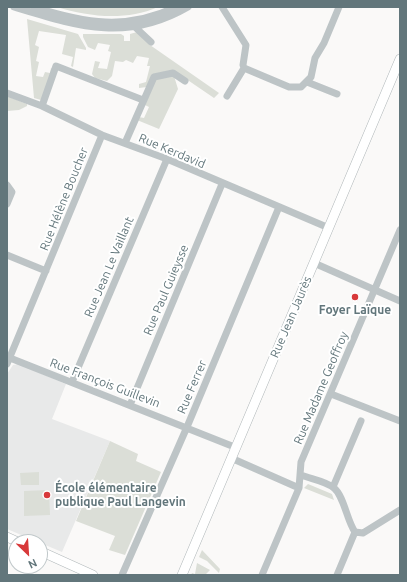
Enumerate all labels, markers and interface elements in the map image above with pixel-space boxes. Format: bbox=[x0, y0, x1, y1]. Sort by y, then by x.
street label: Rue Kerdavid bbox=[137, 131, 207, 171]
street label: Rue Hélène Boucher bbox=[37, 145, 91, 253]
street label: Rue Jean Le Vaillant bbox=[81, 214, 137, 320]
street label: Rue Paul Guieysse bbox=[140, 243, 192, 337]
street label: Rue Jean Jaurès bbox=[267, 274, 315, 360]
marker: Foyer Laïque bbox=[350, 292, 360, 302]
place label: Foyer Laïque bbox=[319, 303, 391, 317]
street label: Rue Madame Geoffroy bbox=[291, 329, 351, 447]
street label: Rue François Guillevin bbox=[48, 355, 162, 411]
street label: Rue Ferrer bbox=[174, 358, 210, 416]
place label: École élémentaire publique Paul Langevin bbox=[55, 481, 186, 509]
marker: École élémentaire publique Paul Langevin bbox=[42, 490, 52, 500]
north arrow bbox=[8, 534, 48, 574]
text: N bbox=[26, 557, 39, 571]

